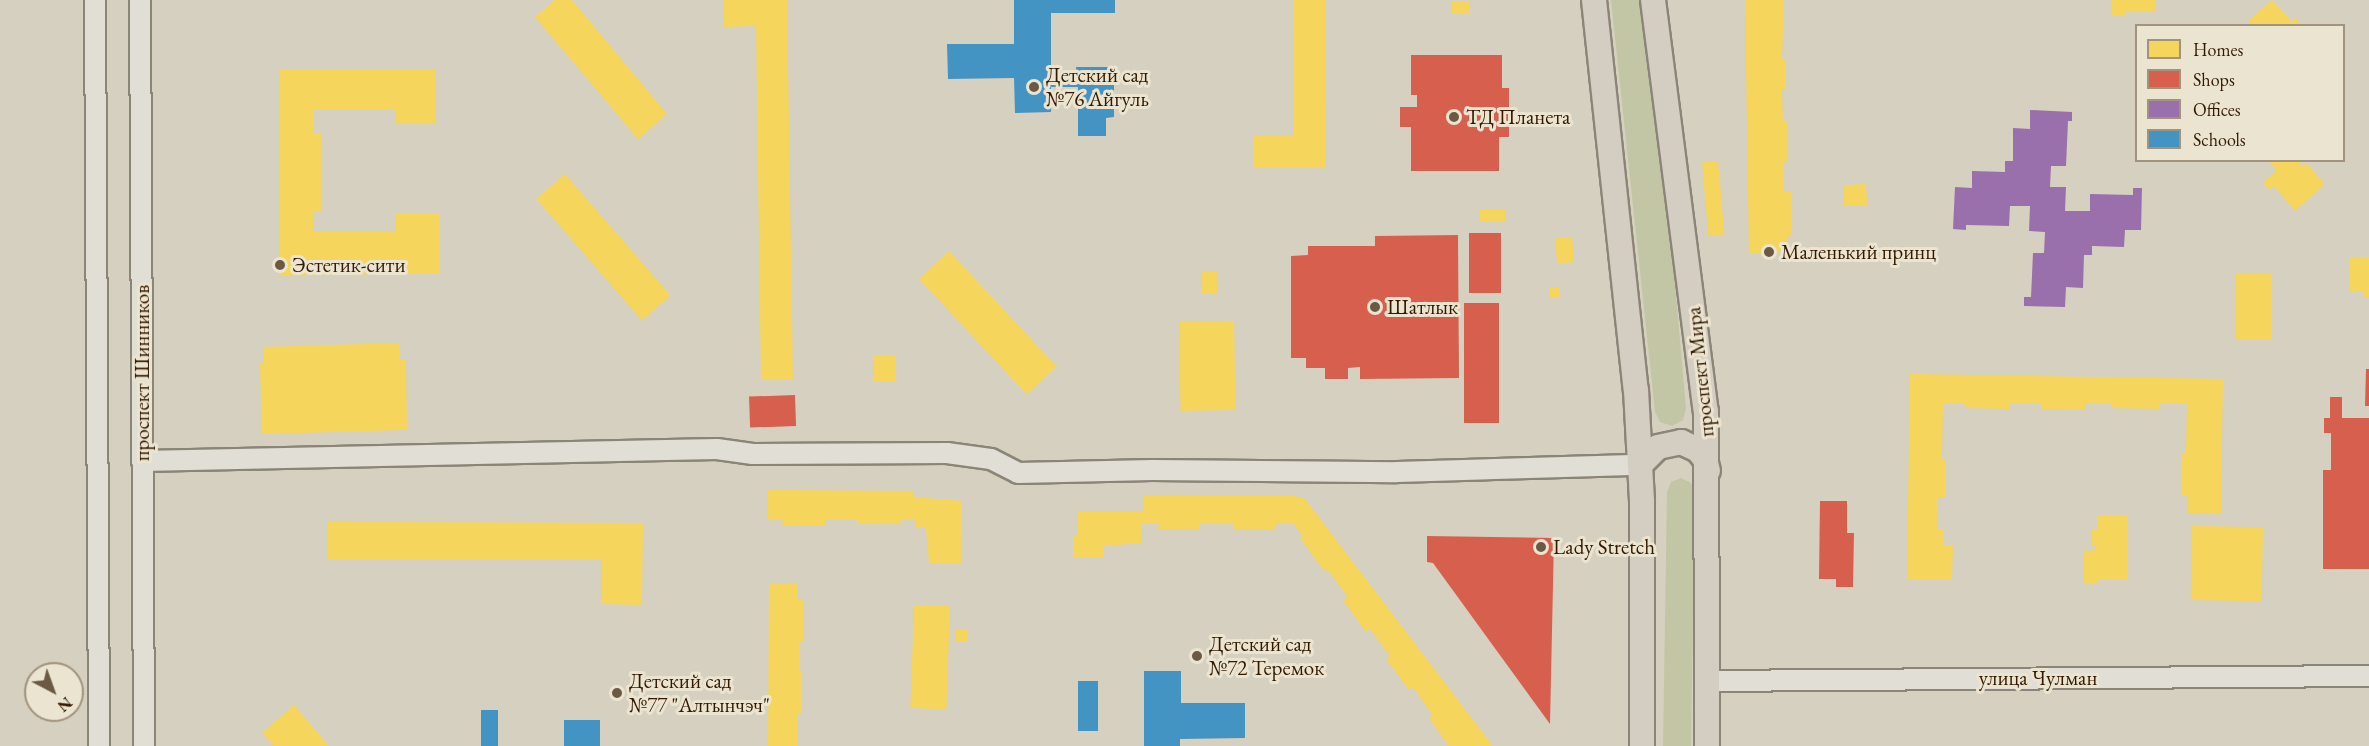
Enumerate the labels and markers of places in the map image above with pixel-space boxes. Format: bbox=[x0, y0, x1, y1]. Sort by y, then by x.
place label: Детский сад №76 Айгуль bbox=[1046, 62, 1149, 112]
marker: Детский сад №76 Айгуль bbox=[1027, 80, 1041, 94]
place label: ТД Планета bbox=[1466, 104, 1570, 130]
marker: ТД Планета bbox=[1447, 110, 1461, 124]
place label: Маленький принц bbox=[1781, 239, 1936, 265]
marker: Маленький принц bbox=[1762, 245, 1776, 259]
place label: Эстетик-сити bbox=[292, 252, 406, 278]
marker: Эстетик-сити bbox=[273, 258, 287, 272]
place label: Шатлык bbox=[1387, 294, 1458, 320]
marker: Шатлык bbox=[1368, 300, 1382, 314]
place label: Lady Stretch bbox=[1553, 534, 1655, 560]
marker: Lady Stretch bbox=[1534, 540, 1548, 554]
place label: Детский сад №72 Теремок bbox=[1209, 631, 1324, 681]
marker: Детский сад №72 Теремок bbox=[1190, 649, 1204, 663]
place label: Детский сад №77 "Алтынчэч" bbox=[629, 668, 770, 718]
marker: Детский сад №77 "Алтынчэч" bbox=[610, 686, 624, 700]

